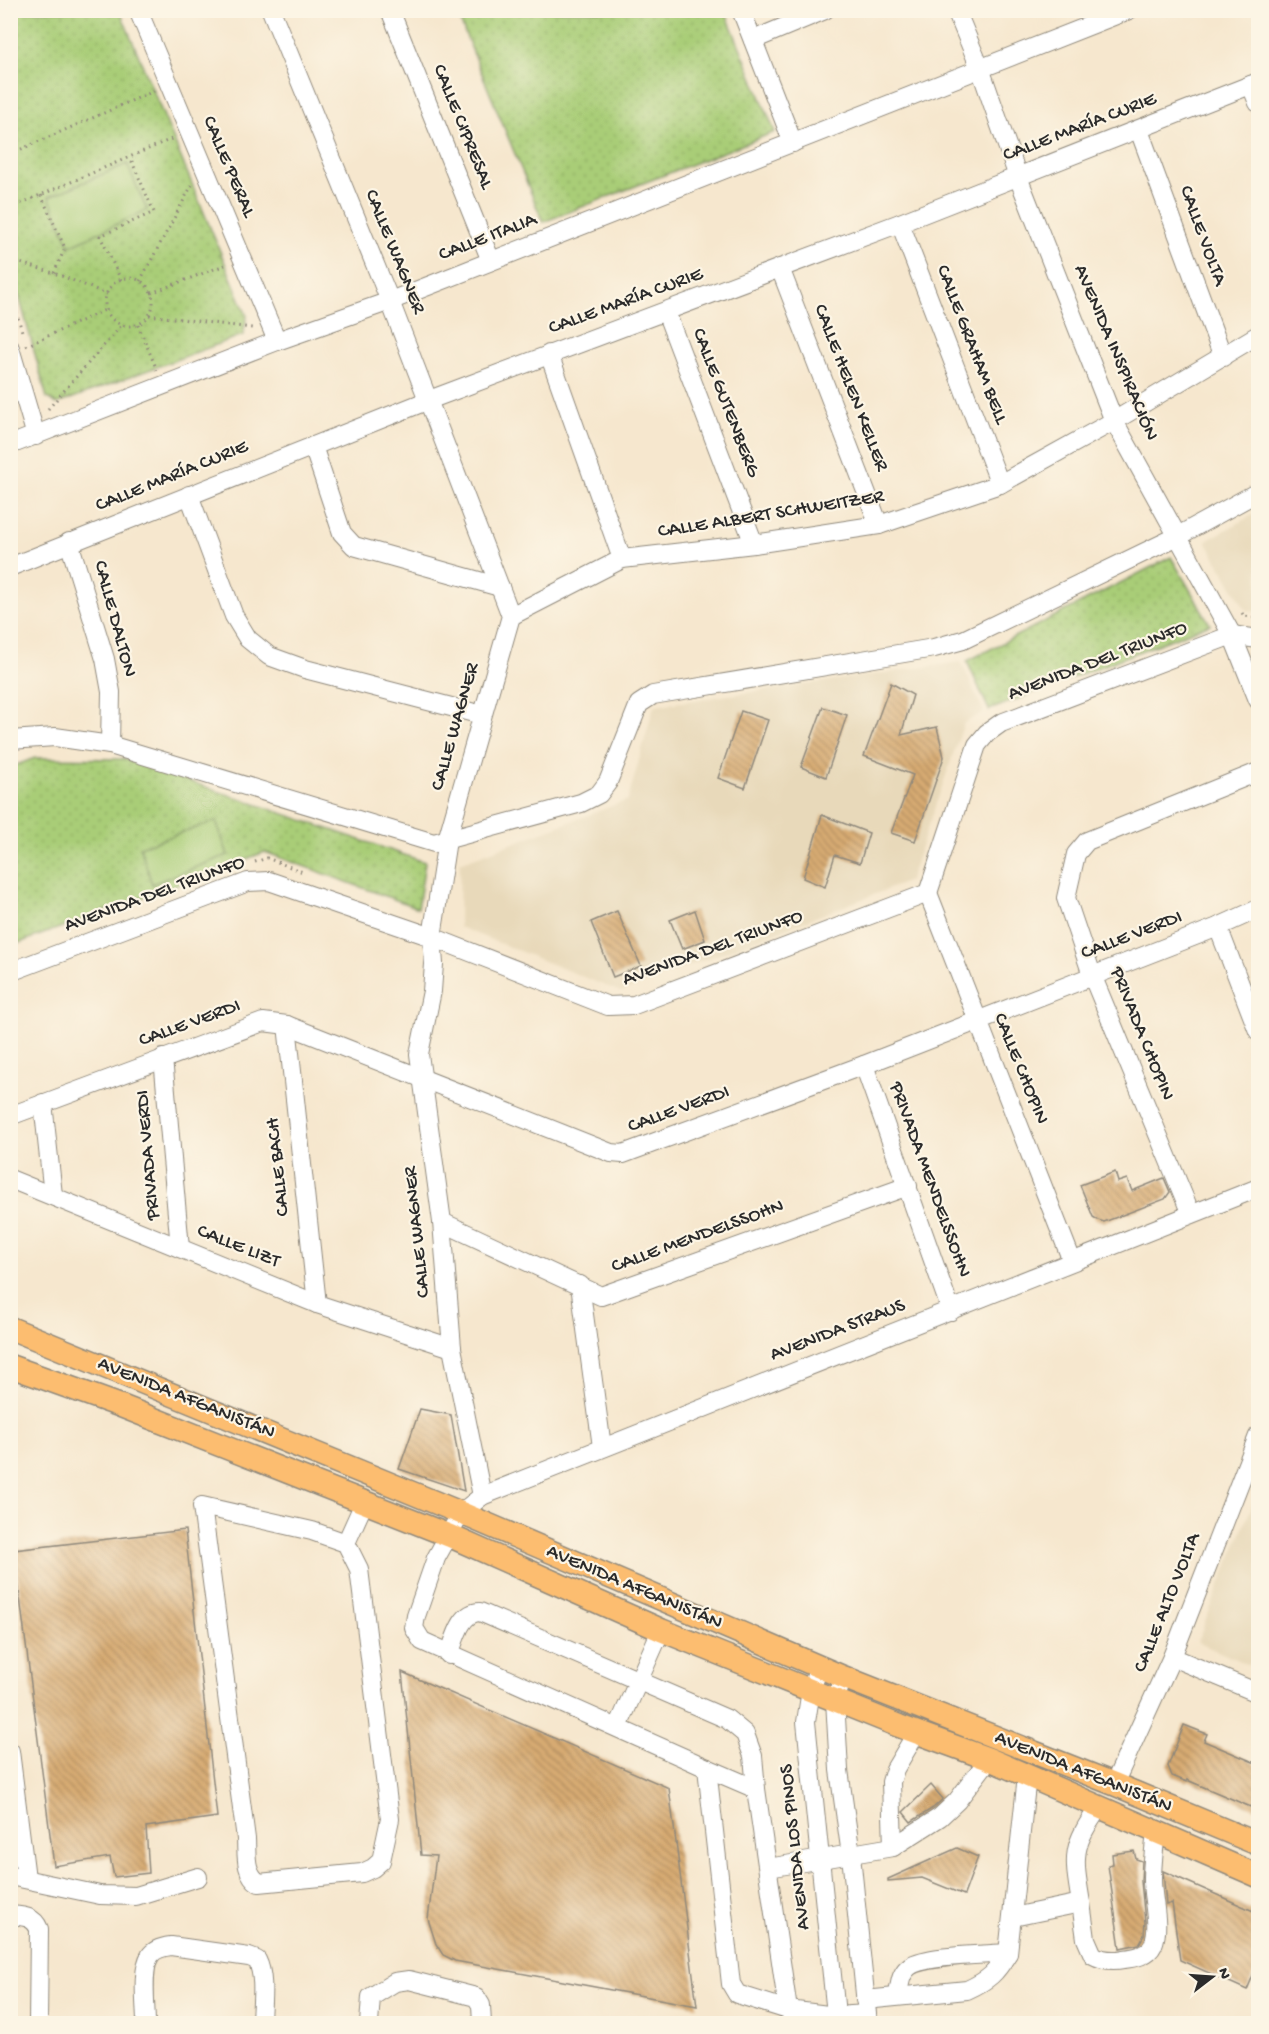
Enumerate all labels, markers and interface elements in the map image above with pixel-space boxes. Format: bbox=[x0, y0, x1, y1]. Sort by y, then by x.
street label: CALLE CIPRESAL bbox=[427, 61, 498, 193]
street label: CALLE MARÍA CURIE bbox=[1000, 87, 1161, 168]
street label: CALLE PERAL bbox=[196, 113, 260, 222]
street label: CALLE VOLTA bbox=[1173, 183, 1231, 290]
street label: CALLE WAGNER bbox=[359, 187, 430, 319]
street label: CALLE ITALIA bbox=[436, 208, 541, 267]
street label: CALLE MARÍA CURIE bbox=[546, 262, 708, 341]
street label: CALLE GRAHAM BELL bbox=[930, 262, 1012, 428]
street label: AVENIDA INSPIRACIÓN bbox=[1068, 262, 1162, 444]
street label: CALLE HELEN KELLER bbox=[808, 301, 893, 476]
street label: CALLE GUTENBERG bbox=[686, 325, 764, 482]
street label: CALLE MARÍA CURIE bbox=[92, 434, 253, 518]
street label: CALLE ALBERT SCHWEITZER bbox=[656, 486, 887, 544]
street label: CALLE DALTON bbox=[87, 558, 141, 680]
street label: AVENIDA DEL TRIUNFO bbox=[1005, 617, 1191, 707]
street label: CALLE WAGNER bbox=[427, 659, 486, 794]
street label: AVENIDA DEL TRIUNFO bbox=[62, 852, 248, 938]
street label: AVENIDA DEL TRIUNFO bbox=[620, 906, 806, 992]
street label: CALLE VERDI bbox=[1078, 906, 1186, 966]
street label: PRIVADA CHOPIN bbox=[1103, 963, 1178, 1104]
street label: CALLE VERDI bbox=[136, 995, 244, 1053]
street label: CALLE CHOPIN bbox=[987, 1010, 1053, 1128]
street label: PRIVADA MENDELSSOHN bbox=[883, 1078, 975, 1281]
street label: CALLE VERDI bbox=[625, 1081, 733, 1139]
street label: PRIVADA VERDI bbox=[132, 1089, 166, 1222]
street label: CALLE BACH bbox=[262, 1116, 296, 1217]
street label: CALLE WAGNER bbox=[400, 1164, 436, 1299]
street label: CALLE MENDELSSOHN bbox=[609, 1195, 787, 1279]
street label: CALLE LIZT bbox=[193, 1220, 284, 1274]
street label: AVENIDA STRAUS bbox=[767, 1294, 909, 1367]
street label: AVENIDA AFGANISTÁN bbox=[94, 1351, 279, 1445]
street label: CALLE ALTO VOLTA bbox=[1130, 1529, 1207, 1676]
street label: AVENIDA AFGANISTÁN bbox=[543, 1539, 726, 1636]
street label: AVENIDA AFGANISTÁN bbox=[991, 1725, 1176, 1819]
street label: AVENIDA LOS PINOS bbox=[776, 1762, 816, 1931]
north arrow bbox=[1182, 1947, 1242, 2007]
text: N bbox=[1212, 1966, 1234, 1982]

